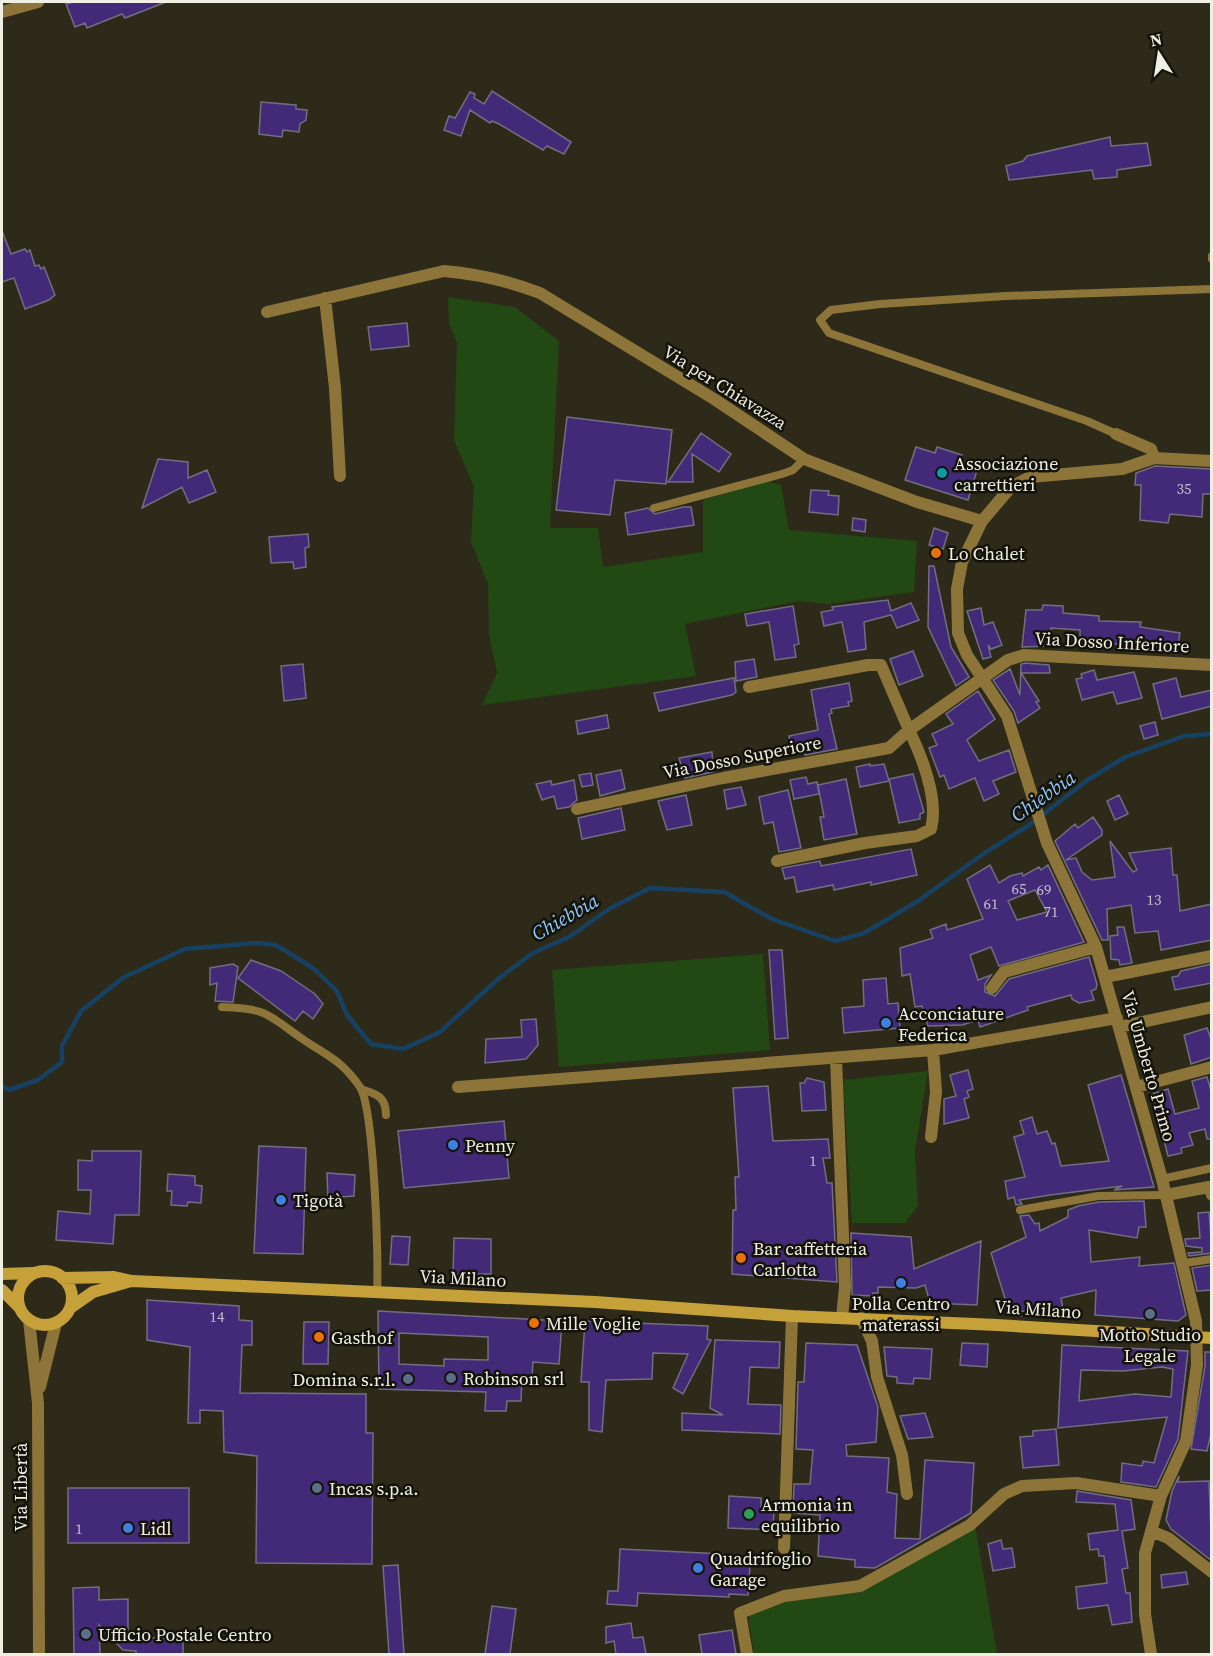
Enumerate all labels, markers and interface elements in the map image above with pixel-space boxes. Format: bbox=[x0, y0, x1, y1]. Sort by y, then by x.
north arrow bbox=[1129, 24, 1189, 84]
text: N bbox=[1148, 27, 1164, 51]
street label: Via per Chiavazza bbox=[658, 339, 792, 436]
place label: Associazione carrettieri bbox=[954, 451, 1058, 497]
marker: Associazione carrettieri bbox=[935, 466, 949, 480]
house number: 35 bbox=[1176, 478, 1192, 499]
place label: Lo Chalet bbox=[948, 541, 1025, 566]
marker: Lo Chalet bbox=[929, 546, 943, 560]
street label: Via Dosso Inferiore bbox=[1034, 625, 1190, 659]
street label: Via Dosso Superiore bbox=[661, 729, 823, 785]
water label: Chiebbia bbox=[1005, 763, 1081, 828]
house number: 65 bbox=[1011, 878, 1027, 899]
house number: 69 bbox=[1036, 879, 1052, 900]
water label: Chiebbia bbox=[526, 886, 604, 947]
house number: 13 bbox=[1146, 889, 1162, 910]
house number: 61 bbox=[983, 893, 999, 914]
house number: 71 bbox=[1043, 901, 1059, 922]
street label: Via Umberto Primo bbox=[1115, 988, 1183, 1145]
place label: Acconciature Federica bbox=[898, 1001, 1004, 1047]
marker: Acconciature Federica bbox=[879, 1016, 893, 1030]
place label: Penny bbox=[465, 1133, 516, 1158]
marker: Penny bbox=[446, 1138, 460, 1152]
house number: 1 bbox=[809, 1150, 817, 1171]
place label: Tigotà bbox=[293, 1188, 344, 1213]
marker: Tigotà bbox=[274, 1193, 288, 1207]
place label: Bar caffetteria Carlotta bbox=[753, 1236, 868, 1282]
marker: Bar caffetteria Carlotta bbox=[734, 1251, 748, 1265]
street label: Via Milano bbox=[419, 1263, 507, 1293]
marker: Polla Centro materassi bbox=[894, 1276, 908, 1290]
place label: Polla Centro materassi bbox=[852, 1291, 950, 1337]
street label: Via Milano bbox=[994, 1293, 1082, 1325]
house number: 14 bbox=[209, 1306, 225, 1327]
marker: Motto Studio Legale bbox=[1143, 1307, 1157, 1321]
place label: Mille Voglie bbox=[546, 1311, 641, 1336]
marker: Mille Voglie bbox=[527, 1316, 541, 1330]
place label: Motto Studio Legale bbox=[1099, 1322, 1201, 1368]
place label: Gasthof bbox=[331, 1325, 395, 1350]
marker: Gasthof bbox=[312, 1330, 326, 1344]
place label: Robinson srl bbox=[463, 1366, 564, 1391]
place label: Domina s.r.l. bbox=[293, 1367, 396, 1392]
marker: Robinson srl bbox=[444, 1371, 458, 1385]
marker: Domina s.r.l. bbox=[401, 1372, 415, 1386]
street label: Via Libertà bbox=[8, 1442, 33, 1531]
place label: Incas s.p.a. bbox=[329, 1476, 419, 1501]
marker: Incas s.p.a. bbox=[310, 1481, 324, 1495]
place label: Armonia in equilibrio bbox=[761, 1492, 853, 1538]
marker: Armonia in equilibrio bbox=[742, 1507, 756, 1521]
place label: Lidl bbox=[140, 1516, 172, 1541]
house number: 1 bbox=[75, 1518, 83, 1539]
marker: Lidl bbox=[121, 1521, 135, 1535]
place label: Quadrifoglio Garage bbox=[710, 1546, 811, 1592]
marker: Quadrifoglio Garage bbox=[691, 1561, 705, 1575]
place label: Ufficio Postale Centro bbox=[98, 1622, 272, 1647]
marker: Ufficio Postale Centro bbox=[79, 1627, 93, 1641]

